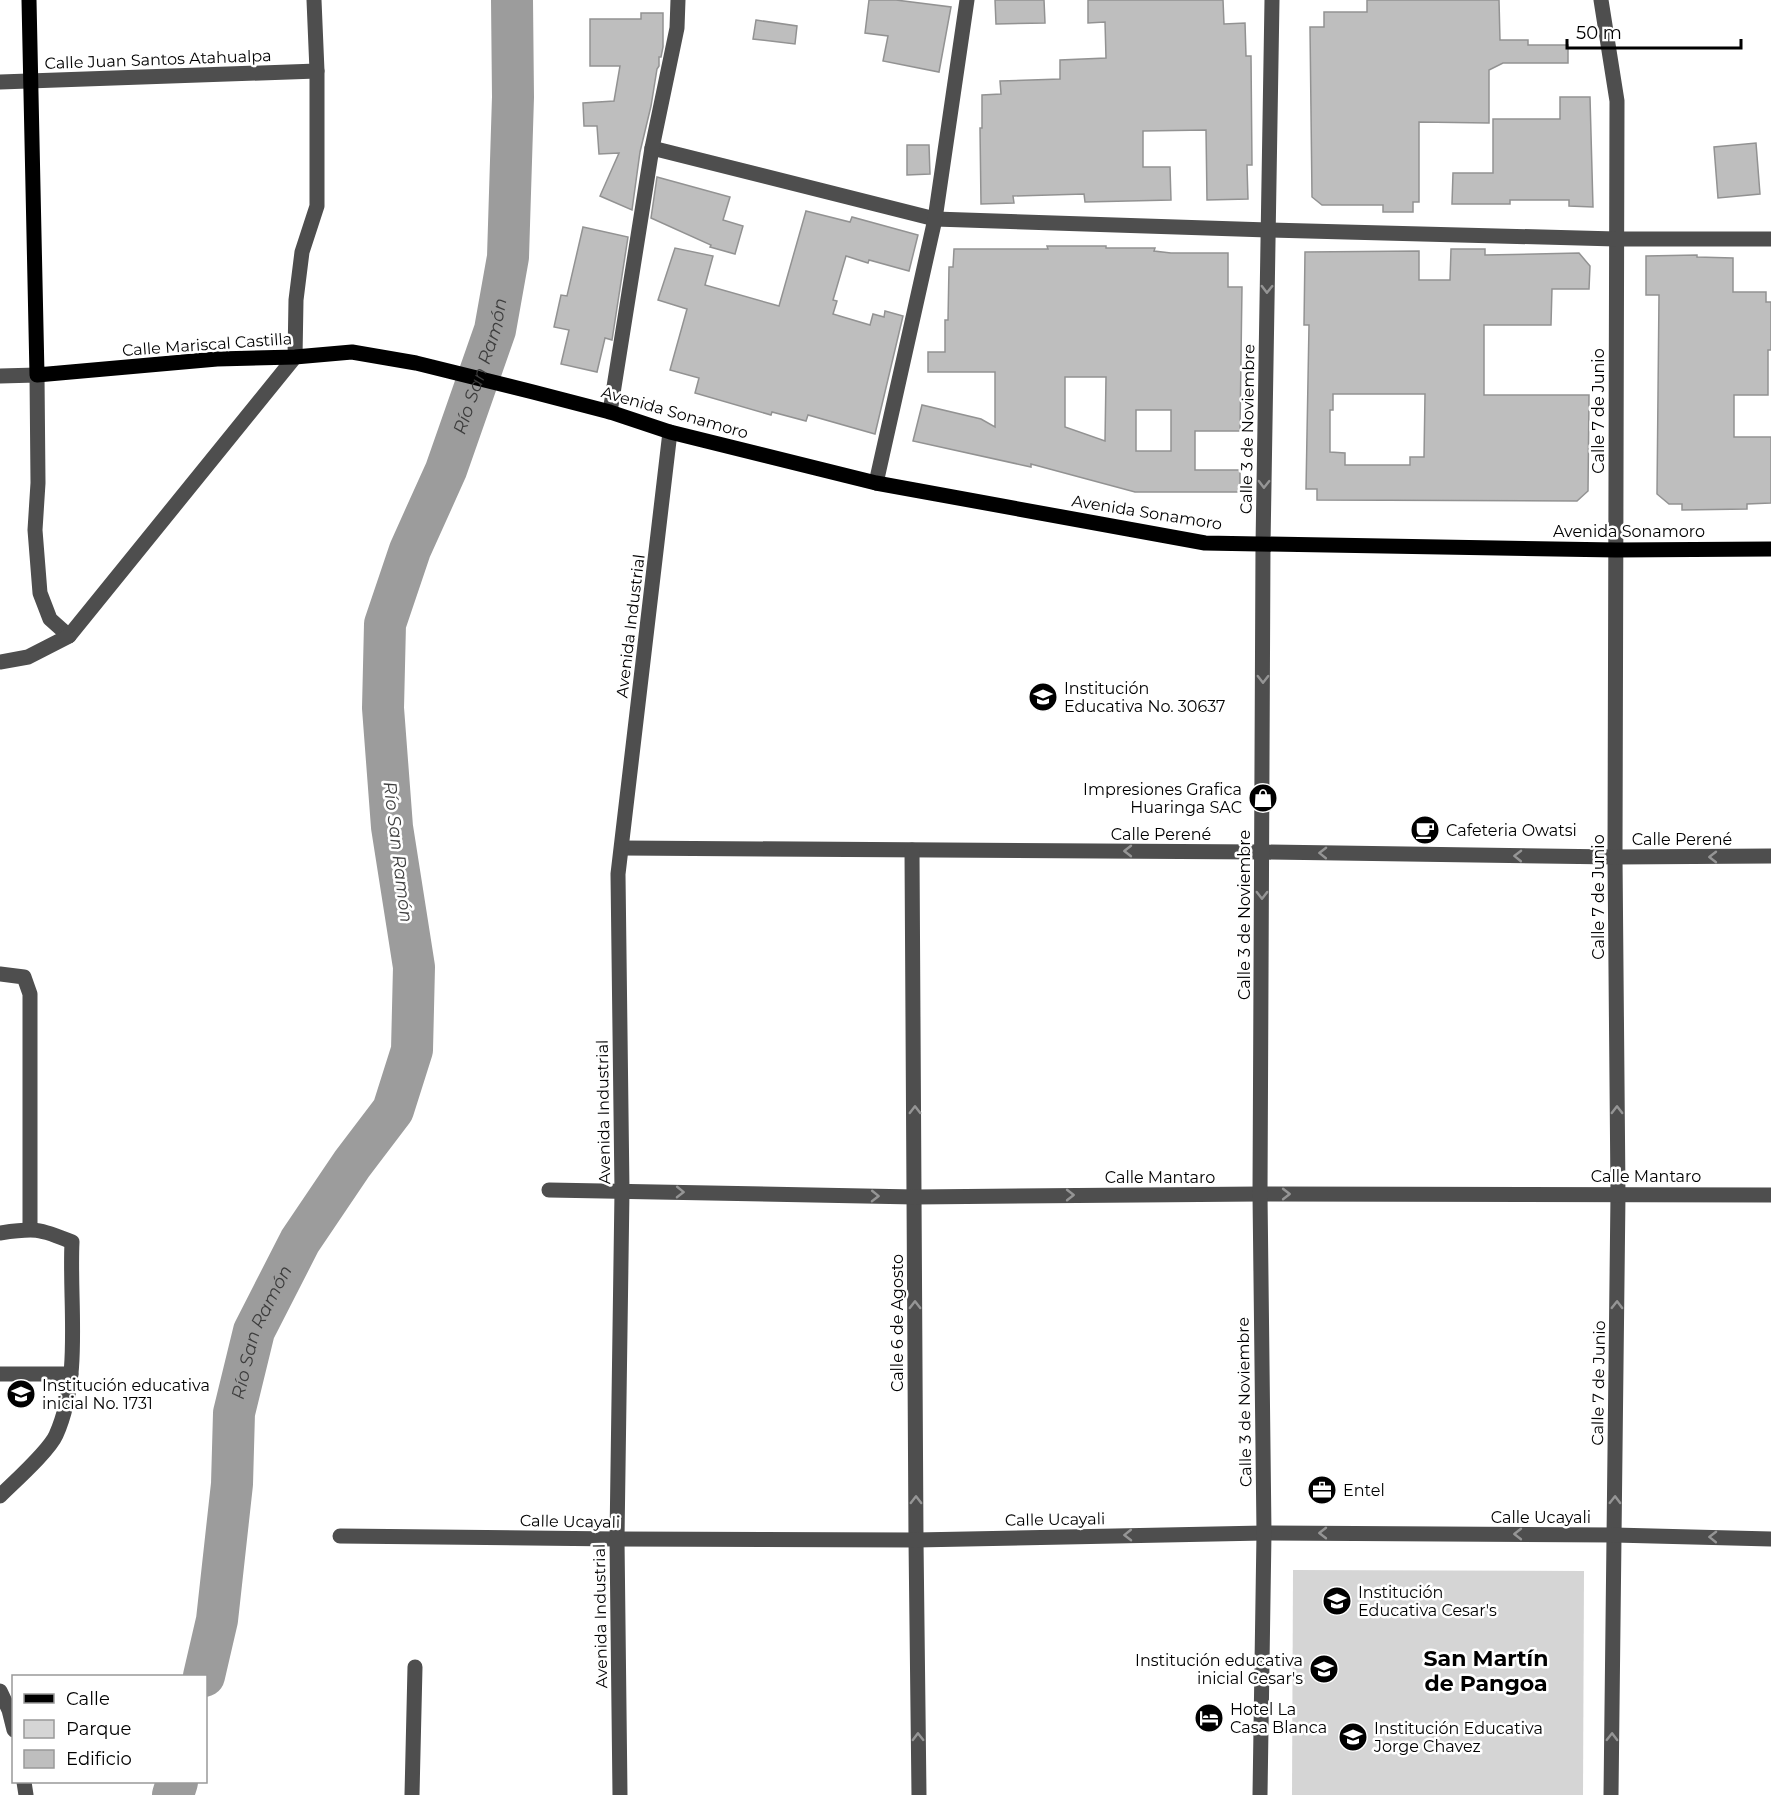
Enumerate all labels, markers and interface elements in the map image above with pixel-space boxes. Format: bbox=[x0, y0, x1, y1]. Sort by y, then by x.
scale bar bbox=[1567, 12, 1741, 50]
text: 50 m bbox=[1576, 22, 1622, 44]
street label: Calle Juan Santos Atahualpa bbox=[44, 46, 272, 73]
one-way arrow bbox=[1261, 284, 1273, 293]
water label: Río San Ramón bbox=[448, 296, 511, 437]
street label: Calle Mariscal Castilla bbox=[121, 329, 293, 360]
street label: Calle 3 de Noviembre bbox=[1237, 344, 1258, 514]
street label: Calle 7 de Junio bbox=[1589, 348, 1608, 474]
street label: Avenida Sonamoro bbox=[599, 382, 751, 443]
one-way arrow bbox=[1258, 479, 1270, 488]
street label: Avenida Sonamoro bbox=[1070, 491, 1224, 534]
street label: Avenida Sonamoro bbox=[1553, 522, 1705, 541]
street label: Avenida Industrial bbox=[612, 553, 649, 699]
one-way arrow bbox=[1257, 674, 1269, 683]
place label: Institución Educativa No. 30637 bbox=[1064, 679, 1225, 716]
school or university icon: Institución Educativa No. 30637 bbox=[1027, 681, 1059, 713]
water label: Río San Ramón bbox=[378, 780, 418, 924]
place label: Impresiones Grafica Huaringa SAC bbox=[1083, 780, 1242, 817]
shop icon: Impresiones Grafica Huaringa SAC bbox=[1247, 782, 1279, 814]
cafe icon: Cafeteria Owatsi bbox=[1409, 814, 1441, 846]
place label: Cafeteria Owatsi bbox=[1446, 821, 1577, 840]
street label: Calle Perené bbox=[1111, 825, 1211, 844]
street label: Calle 3 de Noviembre bbox=[1235, 830, 1254, 1000]
street label: Calle Perené bbox=[1632, 830, 1732, 849]
street label: Calle 7 de Junio bbox=[1589, 834, 1608, 960]
one-way arrow bbox=[1123, 845, 1132, 858]
one-way arrow bbox=[1318, 847, 1327, 859]
one-way arrow bbox=[1513, 850, 1522, 862]
one-way arrow bbox=[1708, 851, 1717, 863]
one-way arrow bbox=[1256, 890, 1268, 899]
street label: Avenida Industrial bbox=[593, 1040, 614, 1184]
one-way arrow bbox=[908, 1105, 921, 1114]
one-way arrow bbox=[1611, 1105, 1623, 1114]
street label: Calle Mantaro bbox=[1591, 1167, 1701, 1186]
street label: Calle Mantaro bbox=[1105, 1168, 1215, 1187]
one-way arrow bbox=[676, 1186, 685, 1198]
one-way arrow bbox=[1282, 1188, 1291, 1200]
one-way arrow bbox=[1066, 1189, 1075, 1202]
one-way arrow bbox=[871, 1190, 880, 1202]
street label: Calle 6 de Agosto bbox=[888, 1254, 907, 1392]
water label: Río San Ramón bbox=[227, 1262, 297, 1401]
one-way arrow bbox=[909, 1300, 921, 1309]
one-way arrow bbox=[1611, 1300, 1623, 1309]
street label: Calle 3 de Noviembre bbox=[1234, 1317, 1255, 1487]
street label: Calle 7 de Junio bbox=[1588, 1320, 1609, 1446]
place label: Institución educativa inicial No. 1731 bbox=[42, 1376, 210, 1413]
school or university icon: Institución educativa inicial No. 1731 bbox=[5, 1378, 37, 1410]
office icon: Entel bbox=[1306, 1474, 1338, 1506]
place label: Entel bbox=[1343, 1481, 1385, 1500]
one-way arrow bbox=[909, 1495, 922, 1504]
one-way arrow bbox=[1608, 1495, 1621, 1504]
street label: Calle Ucayali bbox=[1491, 1508, 1591, 1527]
street label: Calle Ucayali bbox=[1005, 1509, 1105, 1530]
street label: Calle Ucayali bbox=[520, 1511, 620, 1532]
one-way arrow bbox=[1318, 1527, 1327, 1539]
one-way arrow bbox=[1513, 1528, 1522, 1540]
one-way arrow bbox=[1123, 1529, 1132, 1542]
one-way arrow bbox=[1708, 1531, 1717, 1544]
street label: Avenida Industrial bbox=[590, 1544, 611, 1688]
place label: Institución Educativa Cesar's bbox=[1358, 1583, 1497, 1620]
school or university icon: Institución Educativa Cesar's bbox=[1321, 1585, 1353, 1617]
district label: San Martín de Pangoa bbox=[1424, 1645, 1548, 1697]
place label: Institución educativa inicial Cesar's bbox=[1135, 1651, 1303, 1688]
school or university icon: Institución educativa inicial Cesar's bbox=[1308, 1653, 1340, 1685]
legend bbox=[12, 1675, 207, 1783]
text: Calle bbox=[66, 1688, 110, 1710]
place label: Hotel La Casa Blanca bbox=[1230, 1700, 1327, 1737]
hotel icon: Hotel La Casa Blanca bbox=[1193, 1702, 1225, 1734]
text: Parque bbox=[66, 1718, 132, 1740]
place label: Institución Educativa Jorge Chavez bbox=[1373, 1719, 1543, 1756]
school or university icon: Institución Educativa Jorge Chavez bbox=[1337, 1721, 1369, 1753]
one-way arrow bbox=[912, 1732, 924, 1741]
one-way arrow bbox=[1605, 1732, 1618, 1741]
text: Edificio bbox=[66, 1748, 132, 1770]

